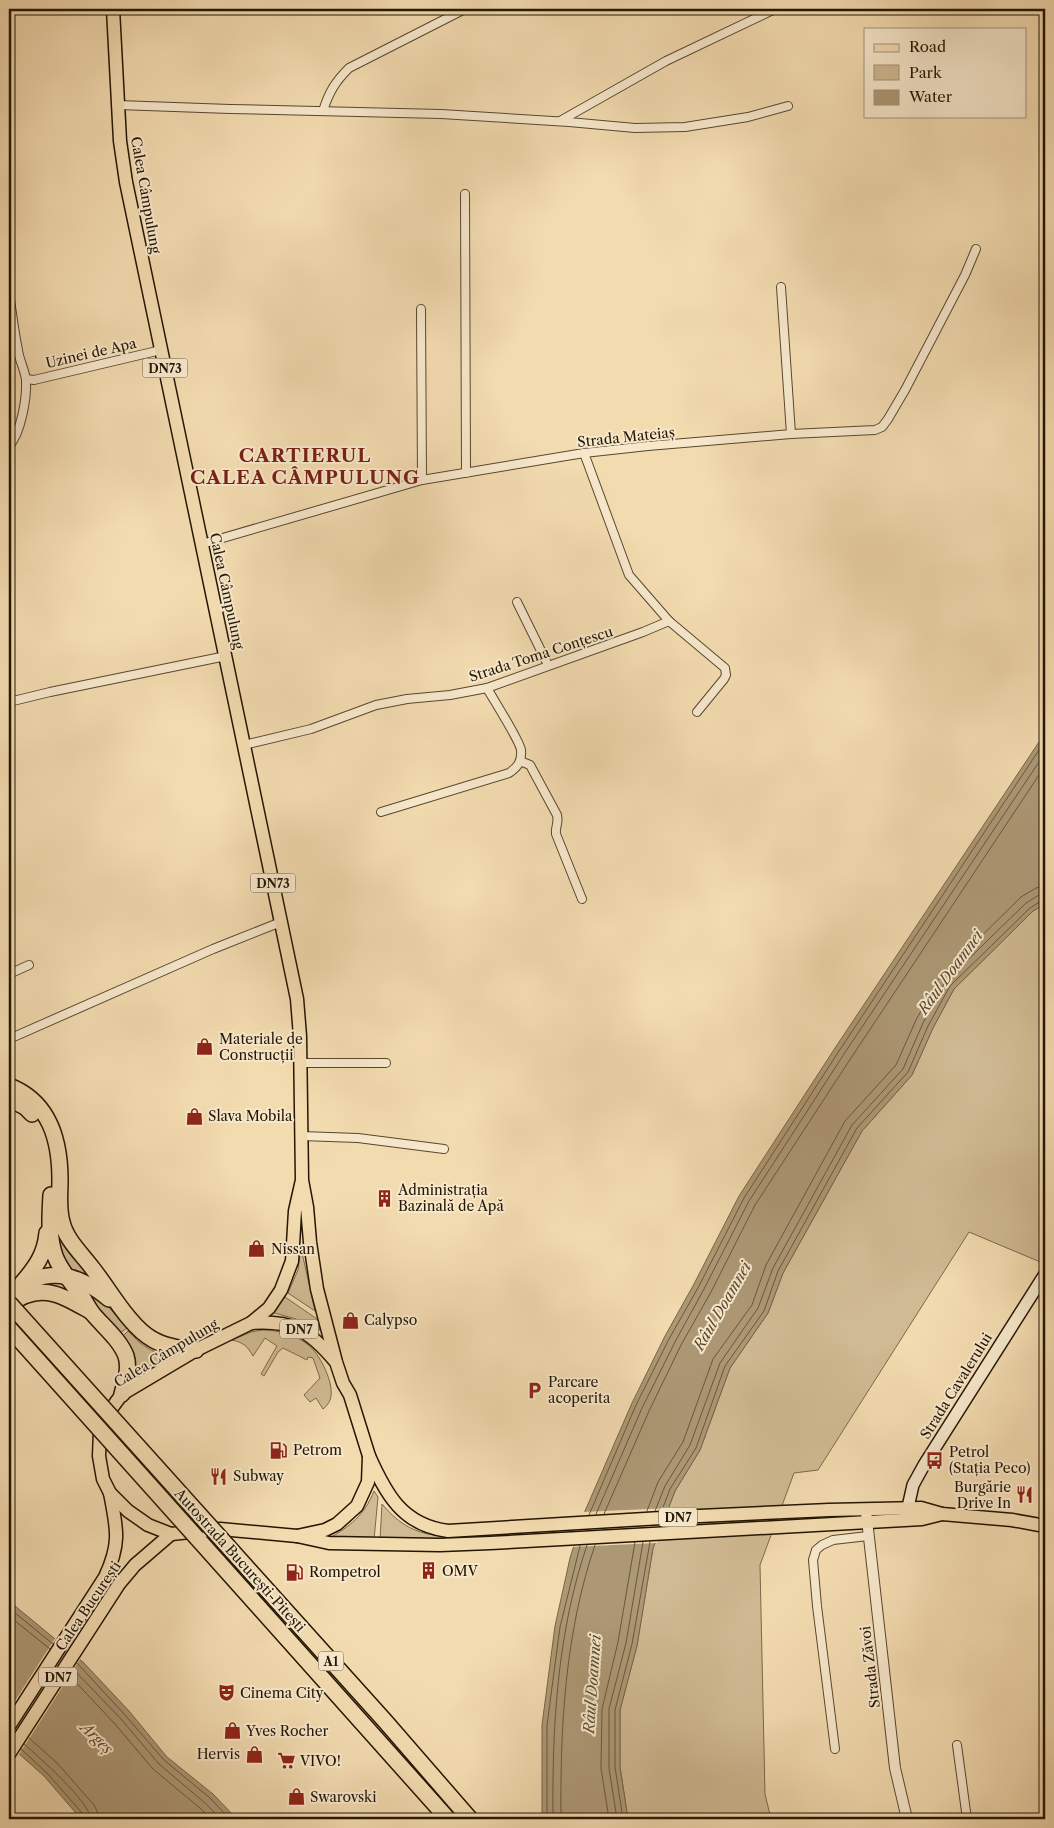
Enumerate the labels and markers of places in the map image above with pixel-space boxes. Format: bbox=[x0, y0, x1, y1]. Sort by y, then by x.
place label: Materiale de Construcții bbox=[219, 1030, 303, 1064]
shop icon: Materiale de Construcții bbox=[195, 1037, 215, 1057]
shop icon: Slava Mobila bbox=[184, 1106, 204, 1126]
place label: Slava Mobila bbox=[208, 1107, 293, 1125]
place label: Administrația Bazinală de Apă bbox=[397, 1181, 504, 1215]
building icon: Administrația Bazinală de Apă bbox=[374, 1188, 394, 1208]
shop icon: Nissan bbox=[247, 1239, 267, 1259]
place label: Nissan bbox=[271, 1240, 315, 1258]
shop icon: Calypso bbox=[340, 1310, 360, 1330]
place label: Calypso bbox=[364, 1311, 417, 1329]
place label: Parcare acoperita bbox=[548, 1373, 611, 1407]
parking icon: Parcare acoperita bbox=[524, 1380, 544, 1400]
fuel station icon: Petrom bbox=[269, 1440, 289, 1460]
place label: Petrom bbox=[293, 1441, 342, 1459]
place label: Petrol (Stația Peco) bbox=[949, 1443, 1031, 1477]
bus stop icon: Petrol (Stația Peco) bbox=[925, 1450, 945, 1470]
restaurant icon: Subway bbox=[209, 1466, 229, 1486]
place label: Subway bbox=[233, 1467, 284, 1485]
place label: Burgărie Drive In bbox=[954, 1478, 1011, 1512]
restaurant icon: Burgărie Drive In bbox=[1015, 1485, 1035, 1505]
building icon: OMV bbox=[418, 1561, 438, 1581]
fuel station icon: Rompetrol bbox=[285, 1562, 305, 1582]
place label: OMV bbox=[442, 1562, 479, 1580]
place label: Rompetrol bbox=[309, 1563, 381, 1581]
theatre icon: Cinema City bbox=[216, 1683, 236, 1703]
place label: Cinema City bbox=[240, 1684, 324, 1702]
shop icon: Yves Rocher bbox=[222, 1721, 242, 1741]
place label: Yves Rocher bbox=[245, 1722, 329, 1740]
shop icon: Hervis bbox=[244, 1744, 264, 1764]
place label: Hervis bbox=[197, 1745, 240, 1763]
supermarket icon: VIVO! bbox=[276, 1751, 296, 1771]
place label: VIVO! bbox=[299, 1752, 341, 1770]
shop icon: Swarovski bbox=[286, 1787, 306, 1807]
place label: Swarovski bbox=[310, 1788, 376, 1806]

